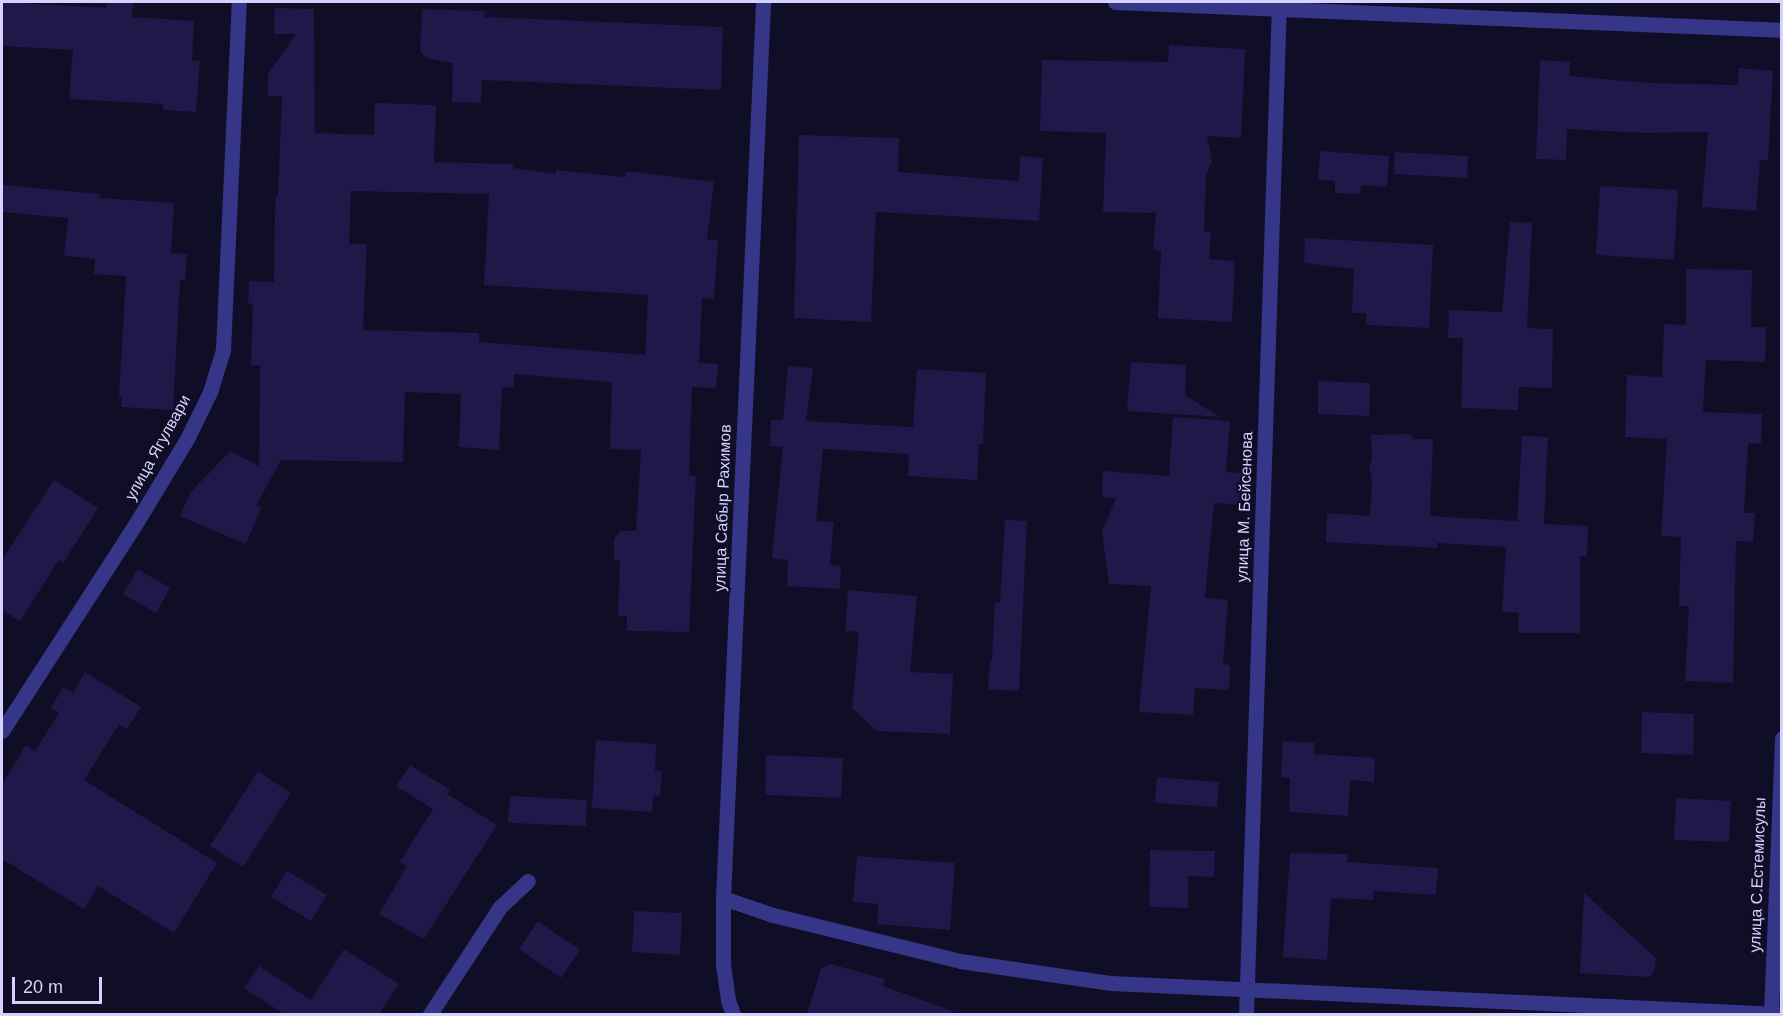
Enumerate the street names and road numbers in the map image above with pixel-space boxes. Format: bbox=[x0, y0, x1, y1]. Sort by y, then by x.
street label: улица Ягулвари bbox=[121, 392, 195, 504]
street label: улица Сабыр Рахимов bbox=[710, 424, 736, 592]
street label: улица М. Бейсенова bbox=[1233, 431, 1257, 583]
street label: улица С.Естемисулы bbox=[1746, 797, 1770, 953]

